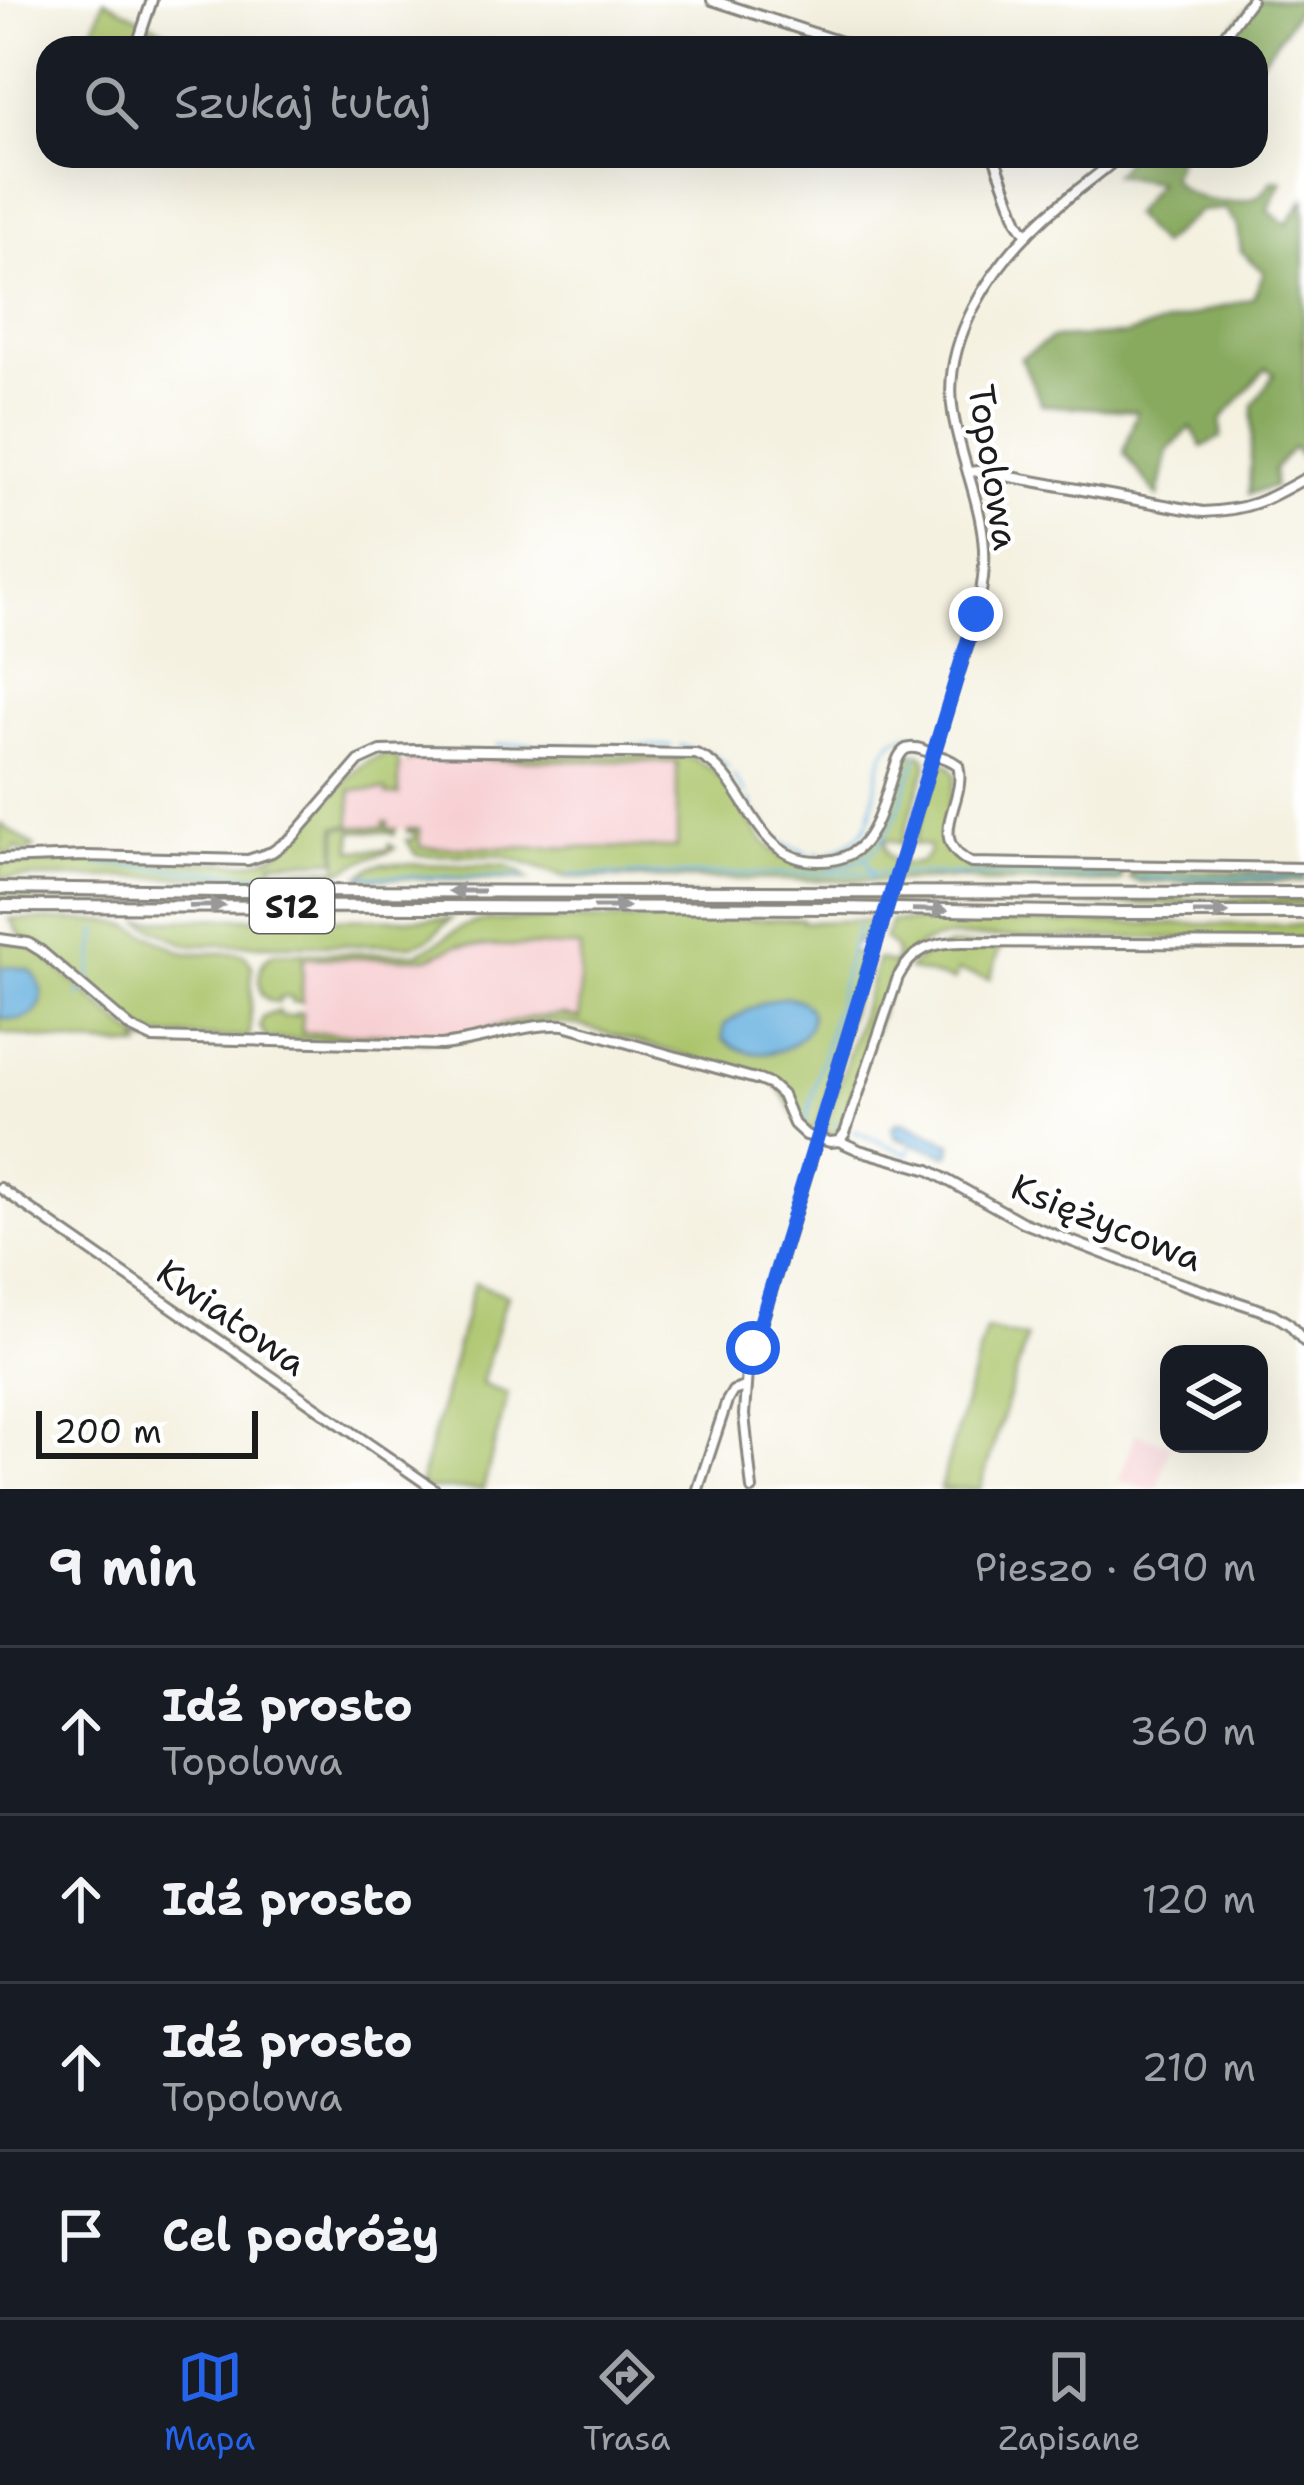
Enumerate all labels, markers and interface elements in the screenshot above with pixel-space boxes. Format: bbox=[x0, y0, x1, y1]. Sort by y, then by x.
search box bbox=[36, 36, 1268, 168]
icon: search bbox=[78, 69, 144, 135]
text: Szukaj tutaj bbox=[174, 72, 431, 132]
street label: Topolowa bbox=[956, 381, 1031, 553]
route end bbox=[949, 587, 1003, 641]
road number: S12 bbox=[250, 879, 334, 933]
one-way arrow bbox=[446, 881, 484, 901]
one-way arrow bbox=[189, 897, 227, 916]
one-way arrow bbox=[593, 897, 631, 917]
one-way arrow bbox=[912, 900, 950, 919]
one-way arrow bbox=[1193, 903, 1231, 923]
street label: Księżycowa bbox=[1004, 1162, 1210, 1283]
street label: Kwiatowa bbox=[147, 1248, 317, 1387]
route start bbox=[726, 1321, 780, 1375]
map controls bbox=[1160, 1345, 1268, 1453]
button: layers bbox=[1160, 1345, 1268, 1453]
scale bar bbox=[36, 1405, 258, 1458]
text: 200 m bbox=[54, 1409, 162, 1454]
text: 9 min bbox=[48, 1533, 197, 1601]
text: Pieszo · 690 m bbox=[975, 1541, 1256, 1593]
text: Idź prosto bbox=[162, 1675, 413, 1735]
icon: ahead bbox=[48, 1698, 114, 1764]
text: 360 m bbox=[1129, 1705, 1256, 1757]
text: Topolowa bbox=[162, 1735, 342, 1787]
icon: ahead bbox=[48, 1866, 114, 1932]
text: Idź prosto bbox=[162, 1869, 413, 1929]
text: 120 m bbox=[1141, 1873, 1256, 1925]
text: Idź prosto bbox=[162, 2011, 413, 2071]
icon: ahead bbox=[48, 2034, 114, 2100]
text: 210 m bbox=[1141, 2041, 1256, 2093]
text: Topolowa bbox=[162, 2071, 342, 2123]
icon: arrive bbox=[48, 2202, 114, 2268]
text: Cel podróży bbox=[162, 2205, 439, 2265]
tab: Mapa bbox=[164, 2344, 255, 2461]
tab: Trasa bbox=[583, 2344, 671, 2461]
tab: Zapisane bbox=[998, 2344, 1140, 2461]

